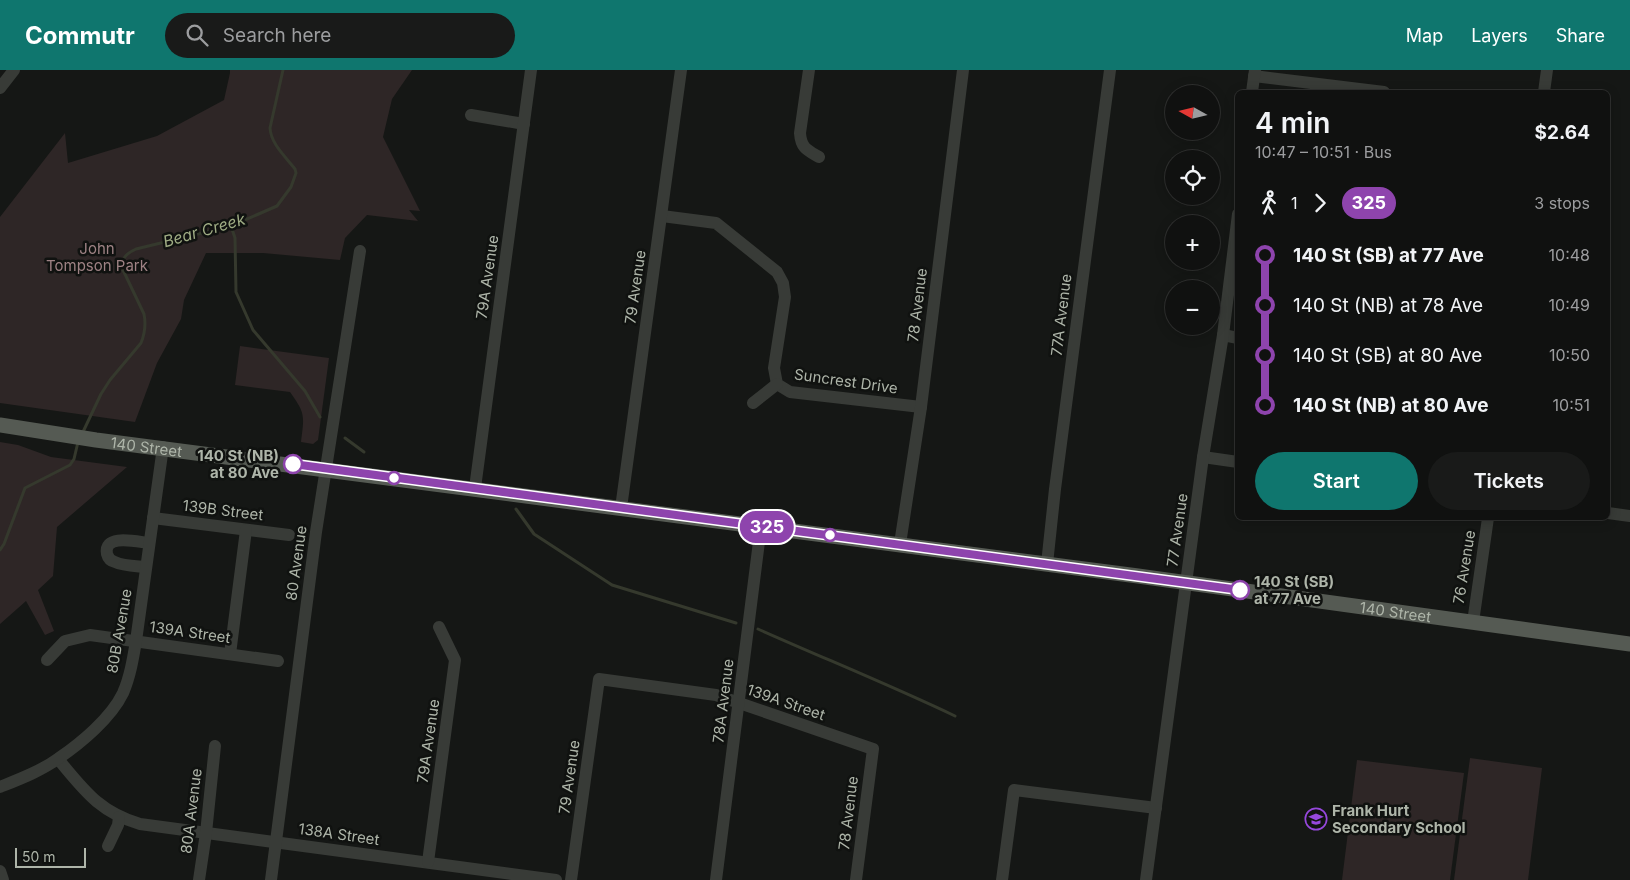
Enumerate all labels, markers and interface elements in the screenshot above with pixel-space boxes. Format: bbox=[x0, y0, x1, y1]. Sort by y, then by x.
search box bbox=[165, 13, 515, 58]
text: Commutr bbox=[25, 21, 135, 50]
icon: search bbox=[183, 21, 211, 49]
text: Search here bbox=[223, 24, 331, 47]
text: Map bbox=[1406, 25, 1443, 46]
text: Layers bbox=[1471, 25, 1528, 46]
text: Share bbox=[1556, 25, 1605, 46]
north arrow bbox=[1165, 85, 1220, 140]
map controls bbox=[1165, 85, 1220, 335]
text: 4 min bbox=[1255, 106, 1330, 140]
text: $2.64 bbox=[1535, 121, 1590, 144]
text: 10:47 – 10:51 · Bus bbox=[1255, 142, 1392, 162]
button: locate bbox=[1165, 150, 1220, 205]
icon: walk bbox=[1255, 189, 1283, 217]
icon: forward bbox=[1306, 189, 1334, 217]
text: 325 bbox=[1352, 192, 1386, 213]
text: 1 bbox=[1291, 193, 1298, 213]
text: 3 stops bbox=[1534, 193, 1590, 213]
water label: Bear Creek bbox=[161, 209, 248, 251]
button: + bbox=[1165, 215, 1220, 270]
street label: 79A Avenue bbox=[472, 234, 502, 320]
park label: John Tompson Park bbox=[46, 239, 149, 275]
text: 140 St (SB) at 77 Ave bbox=[1293, 244, 1484, 267]
text: 10:48 bbox=[1549, 245, 1590, 265]
street label: 79 Avenue bbox=[620, 249, 650, 325]
street label: 78 Avenue bbox=[903, 267, 931, 343]
street label: 77A Avenue bbox=[1047, 273, 1075, 357]
button: − bbox=[1165, 280, 1220, 335]
text: 140 St (NB) at 78 Ave bbox=[1293, 294, 1483, 317]
text: 10:49 bbox=[1549, 295, 1590, 315]
text: 140 St (SB) at 80 Ave bbox=[1293, 344, 1482, 367]
text: 10:50 bbox=[1549, 345, 1590, 365]
street label: Suncrest Drive bbox=[793, 364, 899, 398]
text: 140 St (NB) at 80 Ave bbox=[1293, 394, 1489, 417]
text: 10:51 bbox=[1553, 395, 1590, 415]
street label: 140 Street bbox=[110, 433, 183, 461]
place label: 140 St (NB) at 80 Ave bbox=[197, 446, 279, 482]
button: Start bbox=[1255, 452, 1418, 510]
button: Tickets bbox=[1428, 452, 1590, 510]
marker: 140 St (NB) at 80 Ave bbox=[283, 454, 303, 474]
unlabelled marker bbox=[387, 471, 401, 485]
street label: 77 Avenue bbox=[1162, 492, 1192, 568]
street label: 139B Street bbox=[182, 496, 264, 524]
line badge: 325 bbox=[738, 511, 796, 543]
text: 325 bbox=[750, 516, 784, 537]
street label: 80 Avenue bbox=[281, 524, 311, 602]
unlabelled marker bbox=[823, 528, 837, 542]
street label: 76 Avenue bbox=[1449, 529, 1479, 605]
place label: 140 St (SB) at 77 Ave bbox=[1254, 572, 1334, 608]
marker: 140 St (SB) at 77 Ave bbox=[1230, 580, 1250, 600]
street label: 80B Avenue bbox=[102, 587, 136, 675]
street label: 140 Street bbox=[1359, 597, 1433, 626]
street label: 139A Street bbox=[148, 617, 232, 647]
street label: 78A Avenue bbox=[708, 658, 738, 744]
street label: 139A Street bbox=[744, 680, 828, 724]
street label: 79A Avenue bbox=[413, 698, 443, 784]
street label: 79 Avenue bbox=[554, 739, 584, 815]
street label: 80A Avenue bbox=[176, 767, 206, 855]
street label: 78 Avenue bbox=[834, 775, 862, 851]
place label: Frank Hurt Secondary School bbox=[1332, 801, 1466, 837]
school or university icon: Frank Hurt Secondary School bbox=[1304, 807, 1328, 831]
street label: 138A Street bbox=[297, 819, 381, 849]
scale bar bbox=[15, 845, 86, 868]
text: 50 m bbox=[22, 848, 56, 865]

